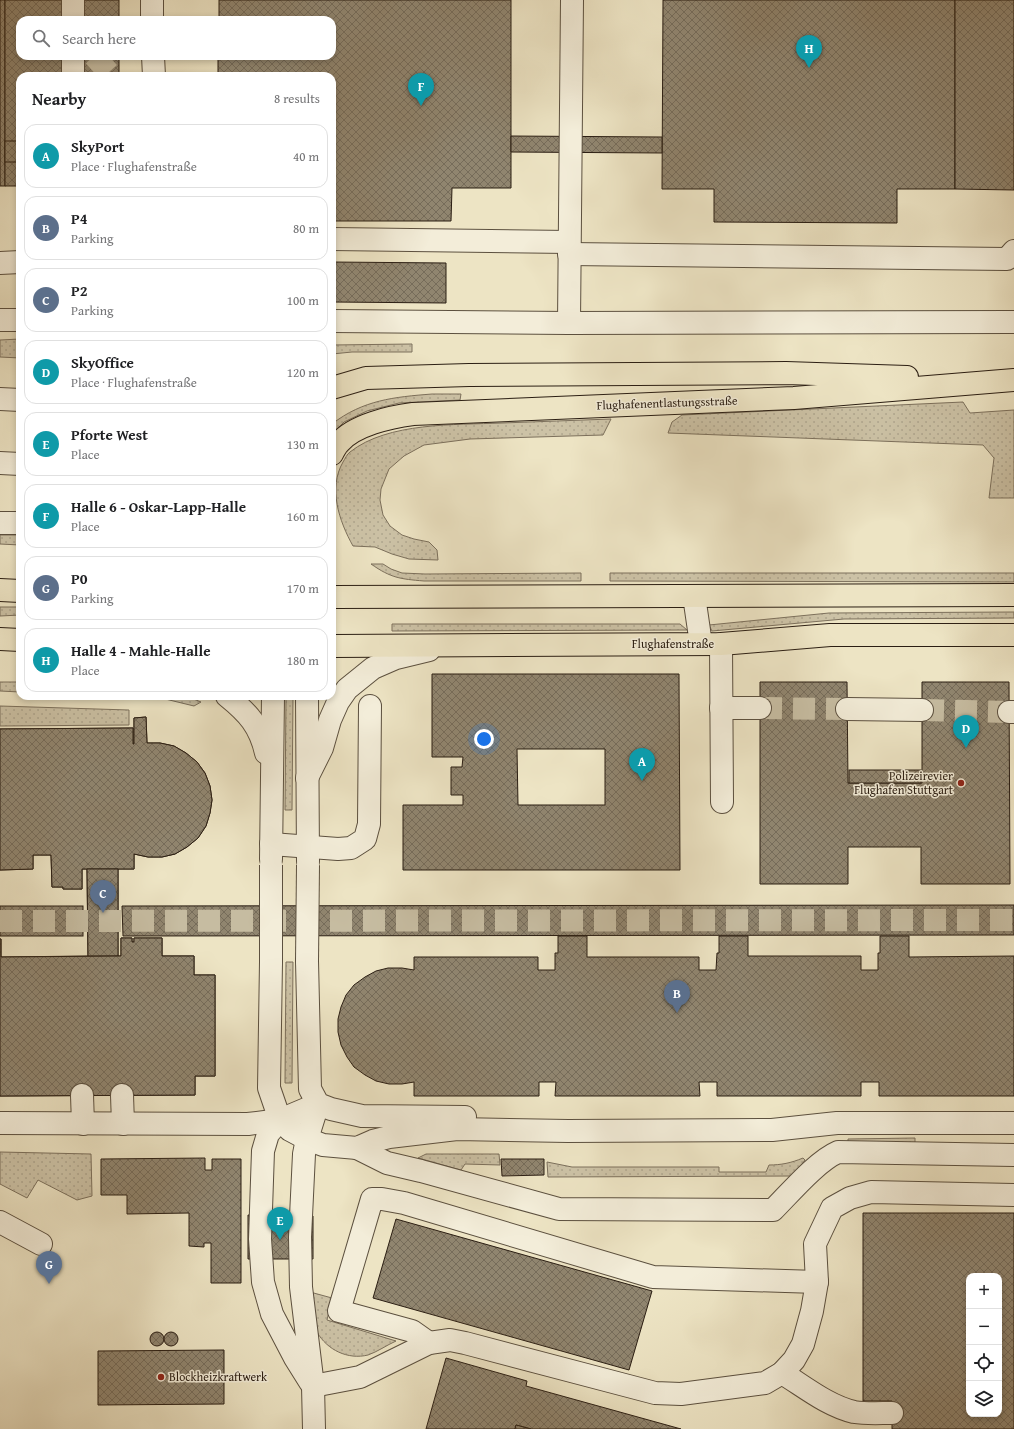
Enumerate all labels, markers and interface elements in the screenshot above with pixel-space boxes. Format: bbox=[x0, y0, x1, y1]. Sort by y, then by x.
search box bbox=[16, 16, 336, 60]
icon: search bbox=[30, 27, 52, 49]
text: Search here bbox=[62, 28, 136, 49]
pin: H bbox=[796, 35, 822, 68]
pin: F bbox=[408, 73, 434, 106]
text: Nearby bbox=[32, 86, 86, 111]
text: 8 results bbox=[274, 89, 320, 108]
text: SkyPort bbox=[71, 136, 124, 157]
text: A bbox=[42, 147, 50, 166]
text: 40 m bbox=[293, 147, 319, 166]
text: Place · Flughafenstraße bbox=[71, 157, 197, 176]
text: P4 bbox=[71, 208, 88, 229]
text: B bbox=[42, 219, 50, 238]
text: 80 m bbox=[293, 219, 319, 238]
text: Parking bbox=[71, 229, 114, 248]
text: P2 bbox=[71, 280, 88, 301]
text: C bbox=[42, 291, 50, 310]
text: 100 m bbox=[287, 291, 319, 310]
text: Parking bbox=[71, 301, 114, 320]
text: SkyOffice bbox=[71, 352, 134, 373]
text: D bbox=[42, 363, 50, 382]
text: 120 m bbox=[287, 363, 319, 382]
text: Place · Flughafenstraße bbox=[71, 373, 197, 392]
street label: Flughafenentlastungsstraße bbox=[596, 392, 738, 413]
text: Pforte West bbox=[71, 424, 148, 445]
text: E bbox=[43, 435, 49, 454]
text: 130 m bbox=[287, 435, 319, 454]
text: Place bbox=[71, 445, 100, 464]
text: Halle 6 - Oskar-Lapp-Halle bbox=[71, 496, 246, 517]
text: F bbox=[43, 507, 49, 526]
text: 160 m bbox=[287, 507, 319, 526]
text: Place bbox=[71, 517, 100, 536]
text: P0 bbox=[71, 568, 88, 589]
text: G bbox=[42, 579, 50, 598]
text: 170 m bbox=[287, 579, 319, 598]
text: Parking bbox=[71, 589, 114, 608]
street label: Flughafenstraße bbox=[632, 635, 715, 652]
text: Halle 4 - Mahle-Halle bbox=[71, 640, 211, 661]
text: H bbox=[41, 651, 51, 670]
text: 180 m bbox=[287, 651, 319, 670]
text: Place bbox=[71, 661, 100, 680]
pin: D bbox=[953, 715, 979, 748]
your location bbox=[474, 729, 494, 749]
pin: A bbox=[629, 748, 655, 781]
place label: Polizeirevier Flughafen Stuttgart bbox=[854, 767, 954, 798]
marker: Polizeirevier Flughafen Stuttgart bbox=[956, 778, 966, 788]
pin: C bbox=[90, 880, 116, 913]
pin: B bbox=[664, 980, 690, 1013]
pin: E bbox=[267, 1207, 293, 1240]
pin: G bbox=[36, 1251, 62, 1284]
map controls bbox=[966, 1273, 1002, 1417]
button: + bbox=[966, 1273, 1002, 1309]
button: − bbox=[966, 1309, 1002, 1345]
button: locate bbox=[966, 1345, 1002, 1381]
place label: Blockheizkraftwerk bbox=[169, 1368, 268, 1385]
marker: Blockheizkraftwerk bbox=[156, 1372, 166, 1382]
button: layers bbox=[966, 1381, 1002, 1417]

